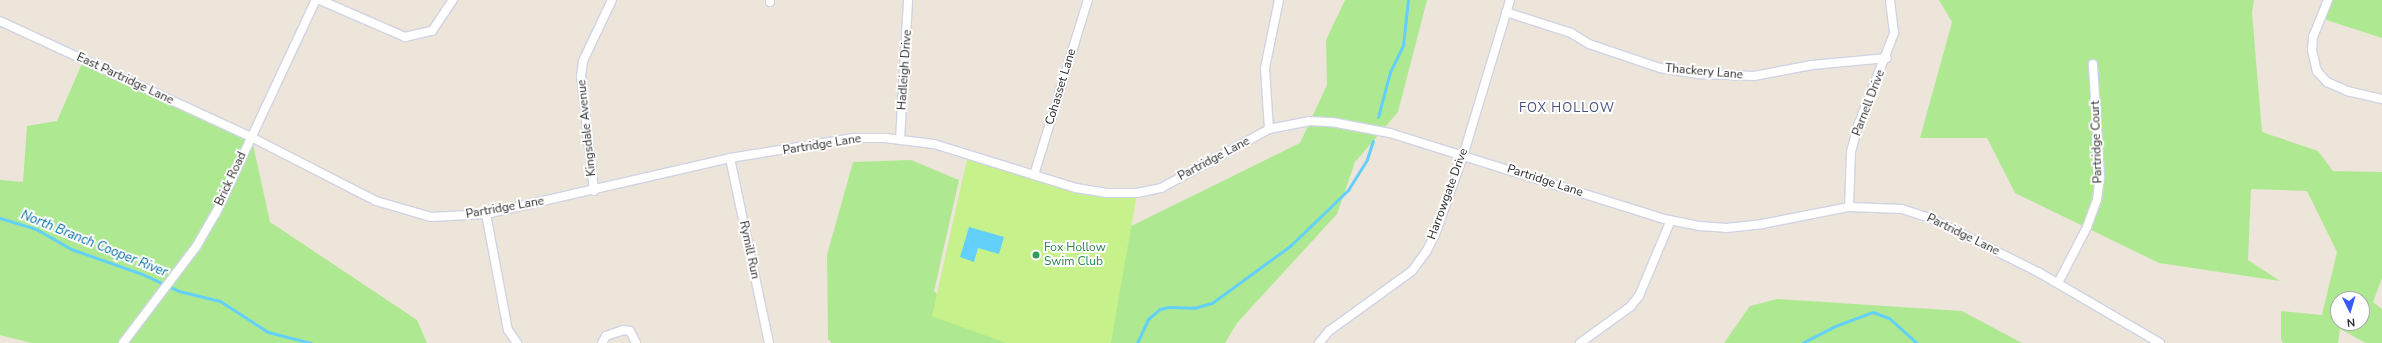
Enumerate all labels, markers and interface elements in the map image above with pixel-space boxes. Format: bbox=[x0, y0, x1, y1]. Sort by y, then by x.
street label: Hadleigh Drive bbox=[895, 29, 915, 111]
street label: Cohasset Lane bbox=[1043, 47, 1079, 127]
street label: East Partridge Lane bbox=[74, 50, 176, 108]
street label: Thackery Lane bbox=[1664, 61, 1744, 83]
street label: Parnell Drive bbox=[1850, 68, 1888, 138]
street label: Kingsdale Avenue bbox=[575, 79, 599, 177]
district label: FOX HOLLOW bbox=[1519, 100, 1615, 116]
street label: Partridge Court bbox=[2088, 100, 2106, 184]
street label: Partridge Lane bbox=[782, 132, 862, 158]
street label: Partridge Lane bbox=[1176, 134, 1252, 184]
street label: Harrowgate Drive bbox=[1425, 146, 1471, 242]
street label: Brick Road bbox=[212, 150, 250, 208]
street label: Partridge Lane bbox=[1505, 162, 1585, 200]
street label: Partridge Lane bbox=[465, 194, 545, 222]
water label: North Branch Cooper River bbox=[18, 207, 170, 281]
street label: Partridge Lane bbox=[1924, 211, 2002, 259]
street label: Rymill Run bbox=[736, 220, 762, 280]
place label: Fox Hollow Swim Club bbox=[1044, 241, 1106, 269]
marker: Fox Hollow Swim Club bbox=[1031, 250, 1041, 260]
north arrow bbox=[2330, 291, 2370, 331]
text: N bbox=[2346, 315, 2356, 330]

